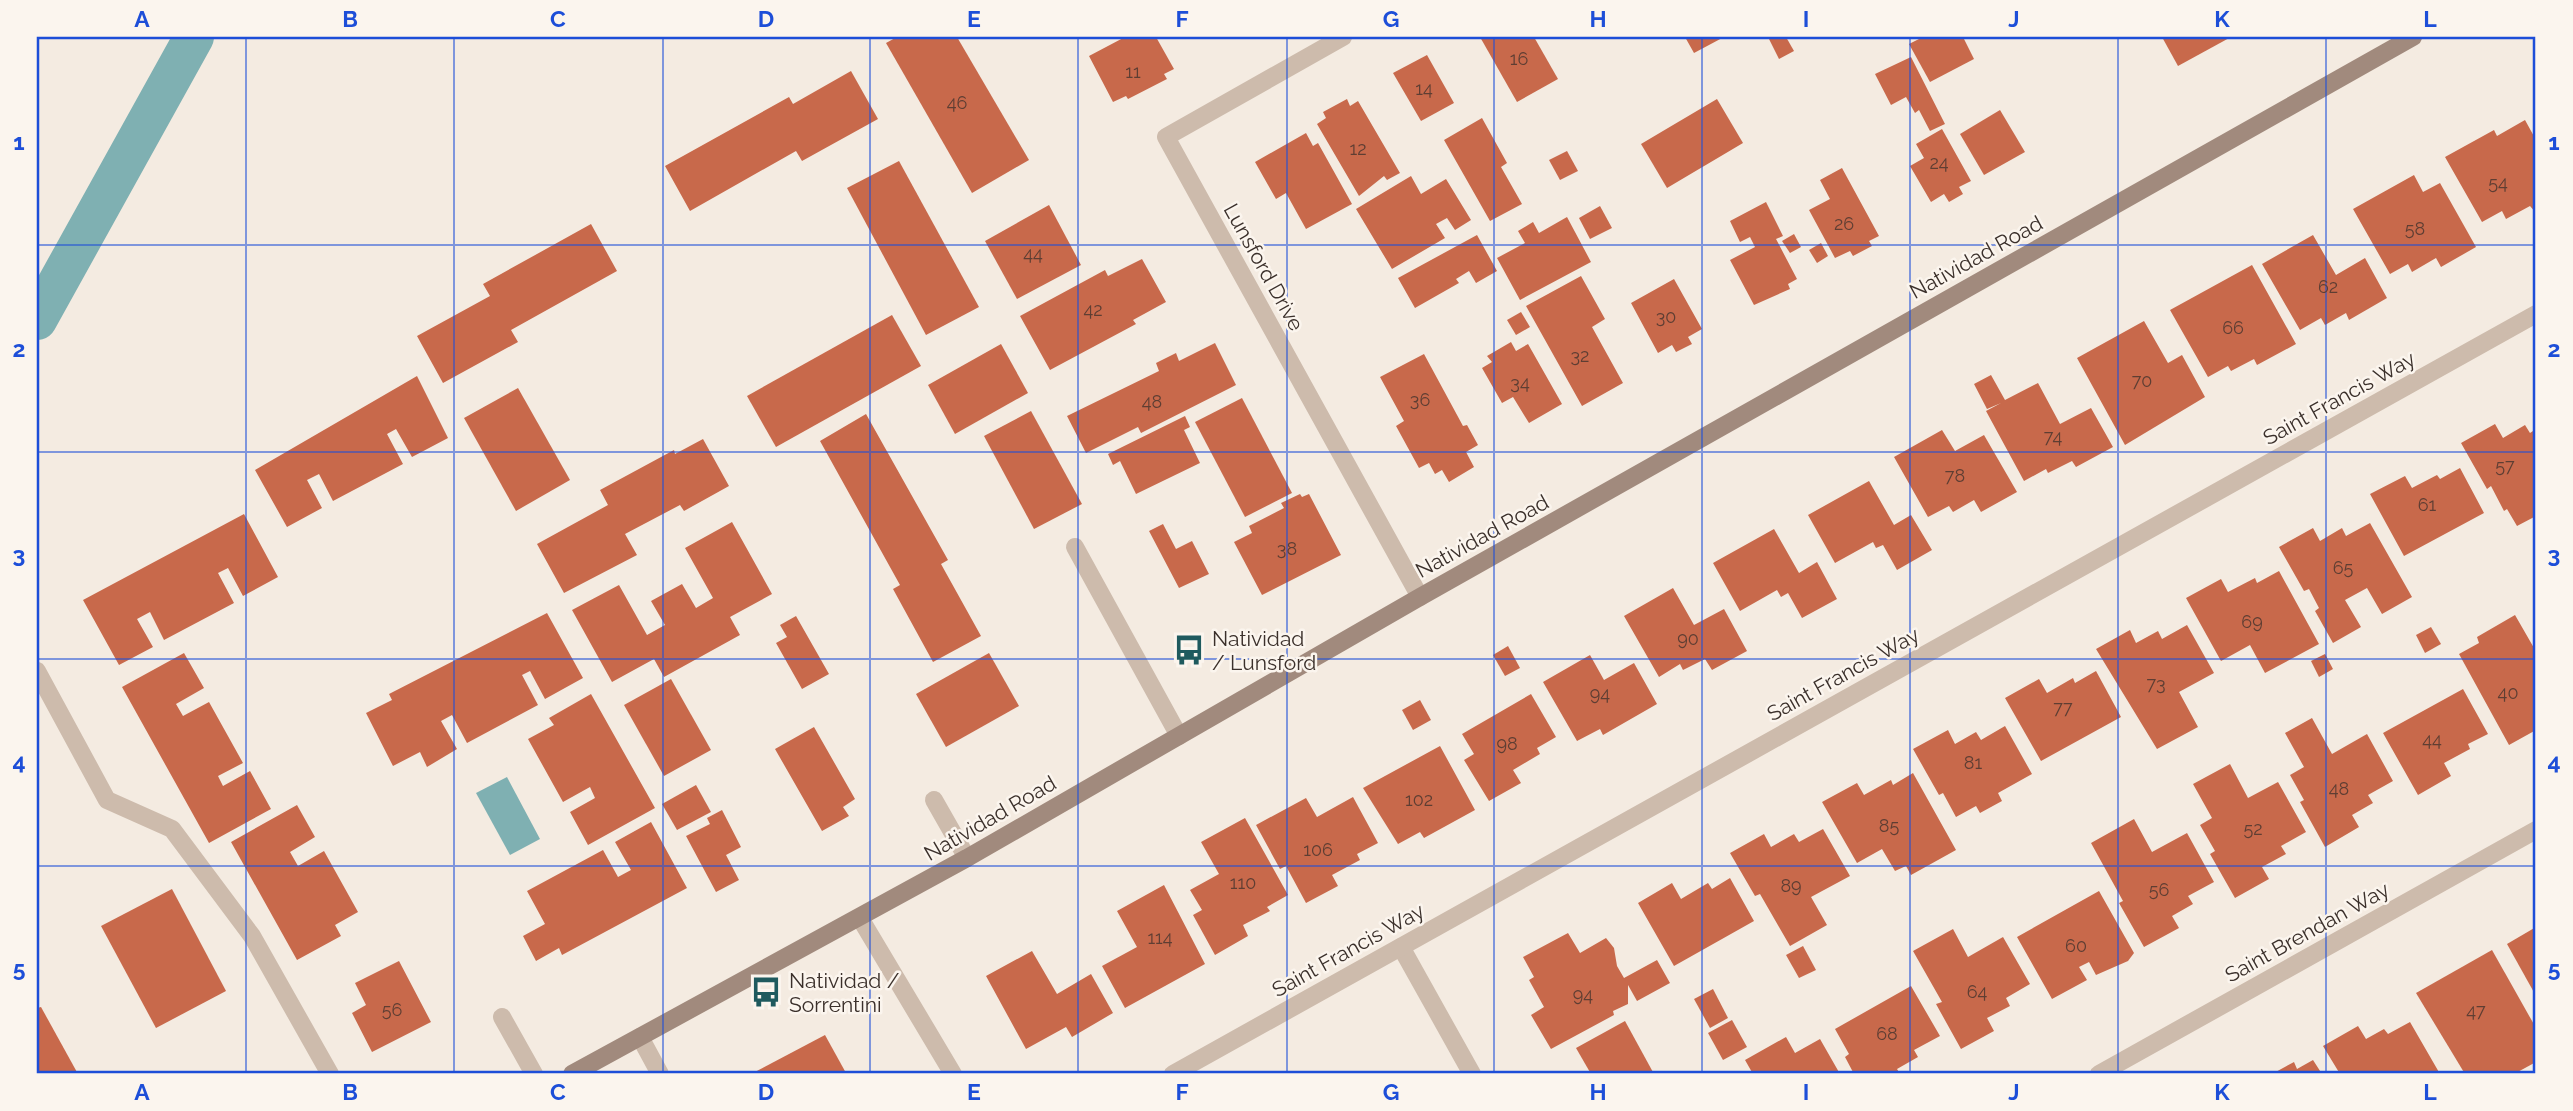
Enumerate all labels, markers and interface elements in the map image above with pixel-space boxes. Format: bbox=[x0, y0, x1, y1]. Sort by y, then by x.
text: A bbox=[134, 5, 150, 32]
text: B bbox=[342, 5, 358, 32]
text: C bbox=[550, 5, 566, 32]
text: D bbox=[758, 5, 774, 32]
text: E bbox=[967, 5, 981, 32]
text: F bbox=[1175, 5, 1189, 32]
text: G bbox=[1383, 5, 1399, 32]
text: H bbox=[1589, 5, 1607, 32]
text: I bbox=[1803, 5, 1809, 32]
text: J bbox=[2008, 5, 2020, 32]
text: K bbox=[2214, 5, 2230, 32]
text: L bbox=[2423, 5, 2437, 32]
house number: 16 bbox=[1510, 48, 1528, 69]
house number: 11 bbox=[1125, 61, 1141, 82]
house number: 14 bbox=[1415, 78, 1433, 99]
house number: 46 bbox=[947, 92, 967, 113]
text: 1 bbox=[13, 128, 25, 155]
text: 1 bbox=[2548, 128, 2560, 155]
house number: 12 bbox=[1349, 138, 1367, 159]
house number: 24 bbox=[1929, 152, 1949, 173]
house number: 54 bbox=[2488, 172, 2508, 193]
street label: Lunsford Drive bbox=[1219, 199, 1309, 335]
street label: Natividad Road bbox=[1905, 210, 2047, 304]
house number: 26 bbox=[1834, 213, 1854, 234]
house number: 58 bbox=[2405, 218, 2425, 239]
house number: 44 bbox=[1023, 243, 1043, 264]
house number: 62 bbox=[2318, 276, 2338, 297]
house number: 42 bbox=[1083, 299, 1103, 320]
house number: 30 bbox=[1656, 306, 1676, 327]
house number: 66 bbox=[2222, 317, 2244, 338]
text: 2 bbox=[13, 335, 25, 362]
text: 2 bbox=[2548, 335, 2560, 362]
house number: 32 bbox=[1571, 345, 1590, 366]
street label: Saint Francis Way bbox=[2259, 346, 2419, 450]
house number: 70 bbox=[2132, 370, 2152, 391]
house number: 34 bbox=[1510, 372, 1530, 393]
house number: 36 bbox=[1410, 389, 1430, 410]
house number: 48 bbox=[1142, 391, 1162, 412]
house number: 74 bbox=[2044, 426, 2062, 447]
house number: 57 bbox=[2495, 455, 2515, 476]
house number: 78 bbox=[1945, 465, 1965, 486]
street label: Natividad Road bbox=[1411, 489, 1553, 583]
house number: 61 bbox=[2418, 494, 2437, 515]
house number: 38 bbox=[1277, 538, 1297, 559]
text: 3 bbox=[13, 541, 25, 568]
text: 3 bbox=[2548, 541, 2560, 568]
house number: 65 bbox=[2333, 557, 2354, 578]
house number: 69 bbox=[2241, 611, 2263, 632]
street label: Saint Francis Way bbox=[1763, 622, 1923, 726]
place label: Natividad / Lunsford bbox=[1212, 626, 1316, 675]
house number: 90 bbox=[1677, 628, 1699, 649]
bus stop icon: Natividad / Lunsford bbox=[1172, 633, 1206, 667]
house number: 73 bbox=[2146, 673, 2166, 694]
house number: 40 bbox=[2498, 682, 2518, 703]
house number: 94 bbox=[1590, 683, 1610, 704]
house number: 77 bbox=[2053, 697, 2073, 718]
house number: 44 bbox=[2422, 729, 2442, 750]
house number: 98 bbox=[1496, 733, 1518, 754]
text: 4 bbox=[12, 748, 26, 775]
text: 4 bbox=[2547, 748, 2561, 775]
house number: 81 bbox=[1964, 752, 1982, 773]
street label: Natividad Road bbox=[920, 770, 1060, 866]
house number: 48 bbox=[2329, 778, 2349, 799]
house number: 102 bbox=[1405, 789, 1433, 810]
house number: 85 bbox=[1879, 815, 1899, 836]
house number: 52 bbox=[2243, 818, 2263, 839]
house number: 106 bbox=[1303, 839, 1333, 860]
house number: 110 bbox=[1230, 872, 1256, 893]
house number: 89 bbox=[1780, 875, 1802, 896]
street label: Saint Brendan Way bbox=[2221, 877, 2393, 987]
house number: 56 bbox=[2149, 879, 2169, 900]
street label: Saint Francis Way bbox=[1268, 898, 1428, 1002]
house number: 114 bbox=[1147, 927, 1173, 948]
house number: 60 bbox=[2065, 935, 2087, 956]
text: 5 bbox=[13, 955, 26, 982]
text: 5 bbox=[2548, 955, 2561, 982]
place label: Natividad / Sorrentini bbox=[789, 968, 900, 1017]
bus stop icon: Natividad / Sorrentini bbox=[749, 975, 783, 1009]
house number: 64 bbox=[1967, 981, 1988, 1002]
house number: 94 bbox=[1573, 984, 1593, 1005]
house number: 56 bbox=[382, 999, 402, 1020]
house number: 47 bbox=[2466, 1000, 2486, 1021]
house number: 68 bbox=[1876, 1023, 1898, 1044]
text: A bbox=[134, 1078, 150, 1105]
text: B bbox=[342, 1078, 358, 1105]
text: C bbox=[550, 1078, 566, 1105]
text: D bbox=[758, 1078, 774, 1105]
text: E bbox=[967, 1078, 981, 1105]
text: F bbox=[1175, 1078, 1189, 1105]
text: G bbox=[1383, 1078, 1399, 1105]
text: H bbox=[1589, 1078, 1607, 1105]
text: I bbox=[1803, 1078, 1809, 1105]
text: J bbox=[2008, 1078, 2020, 1105]
text: K bbox=[2214, 1078, 2230, 1105]
text: L bbox=[2423, 1078, 2437, 1105]

